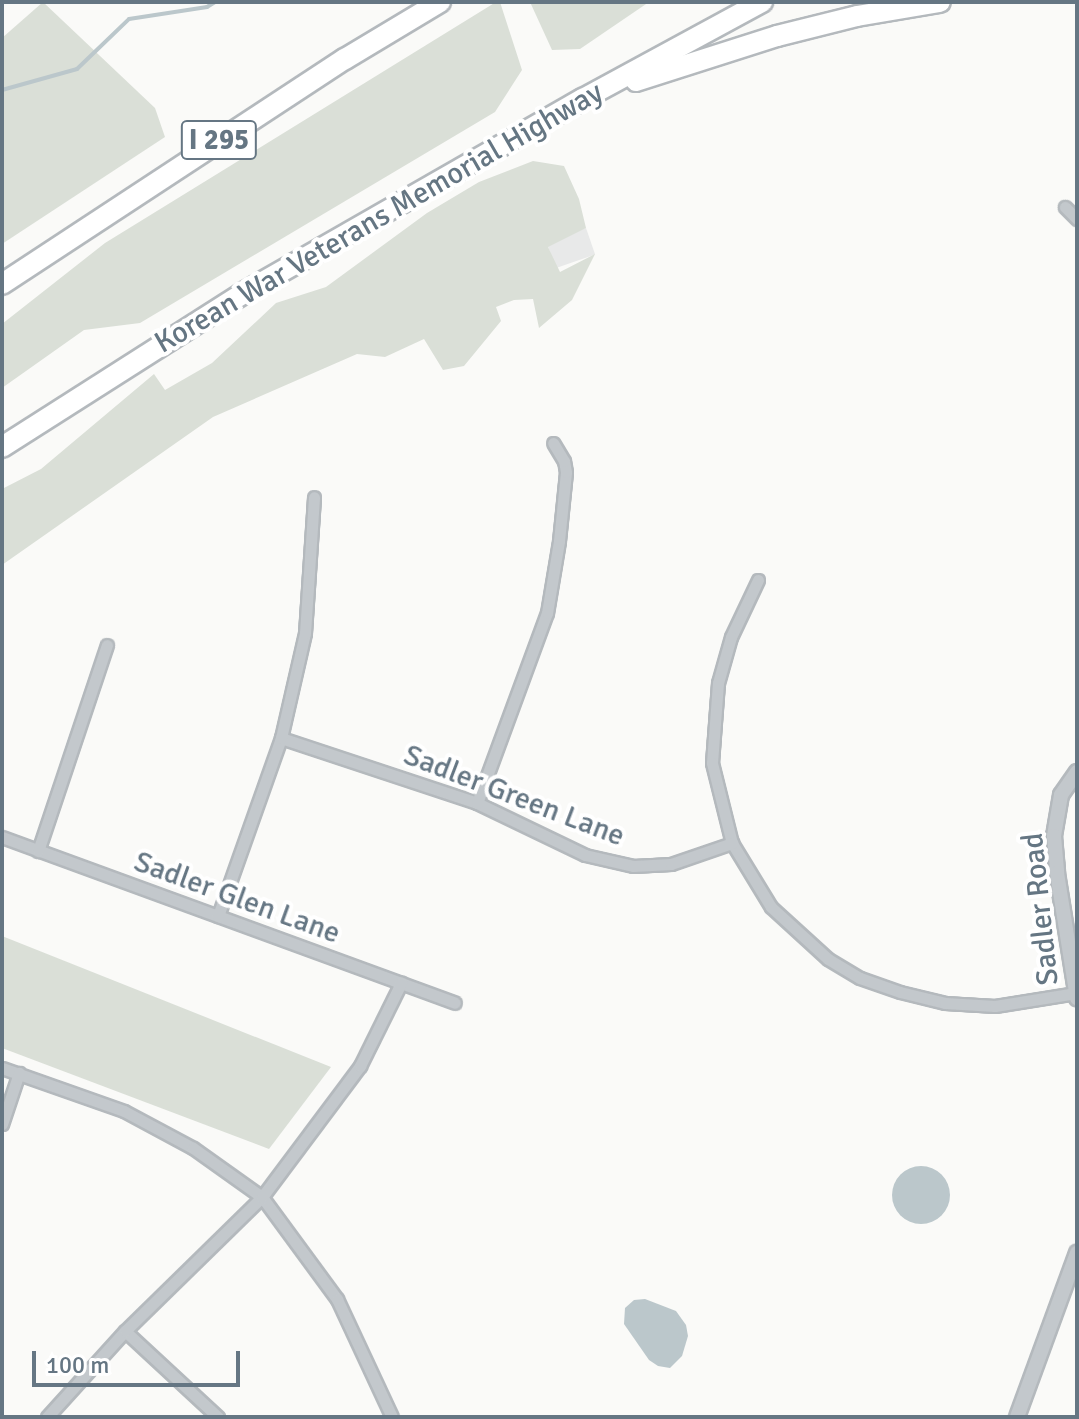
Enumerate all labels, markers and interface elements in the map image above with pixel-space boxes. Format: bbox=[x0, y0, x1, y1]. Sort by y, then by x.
street label: Korean War Veterans Memorial Highway bbox=[149, 75, 609, 361]
road number: I 295 bbox=[179, 116, 259, 164]
street label: Sadler Green Lane bbox=[399, 737, 629, 855]
street label: Sadler Road bbox=[1015, 831, 1067, 987]
street label: Sadler Glen Lane bbox=[129, 844, 345, 952]
scale bar bbox=[36, 1335, 244, 1385]
text: 100 m bbox=[46, 1350, 109, 1380]

